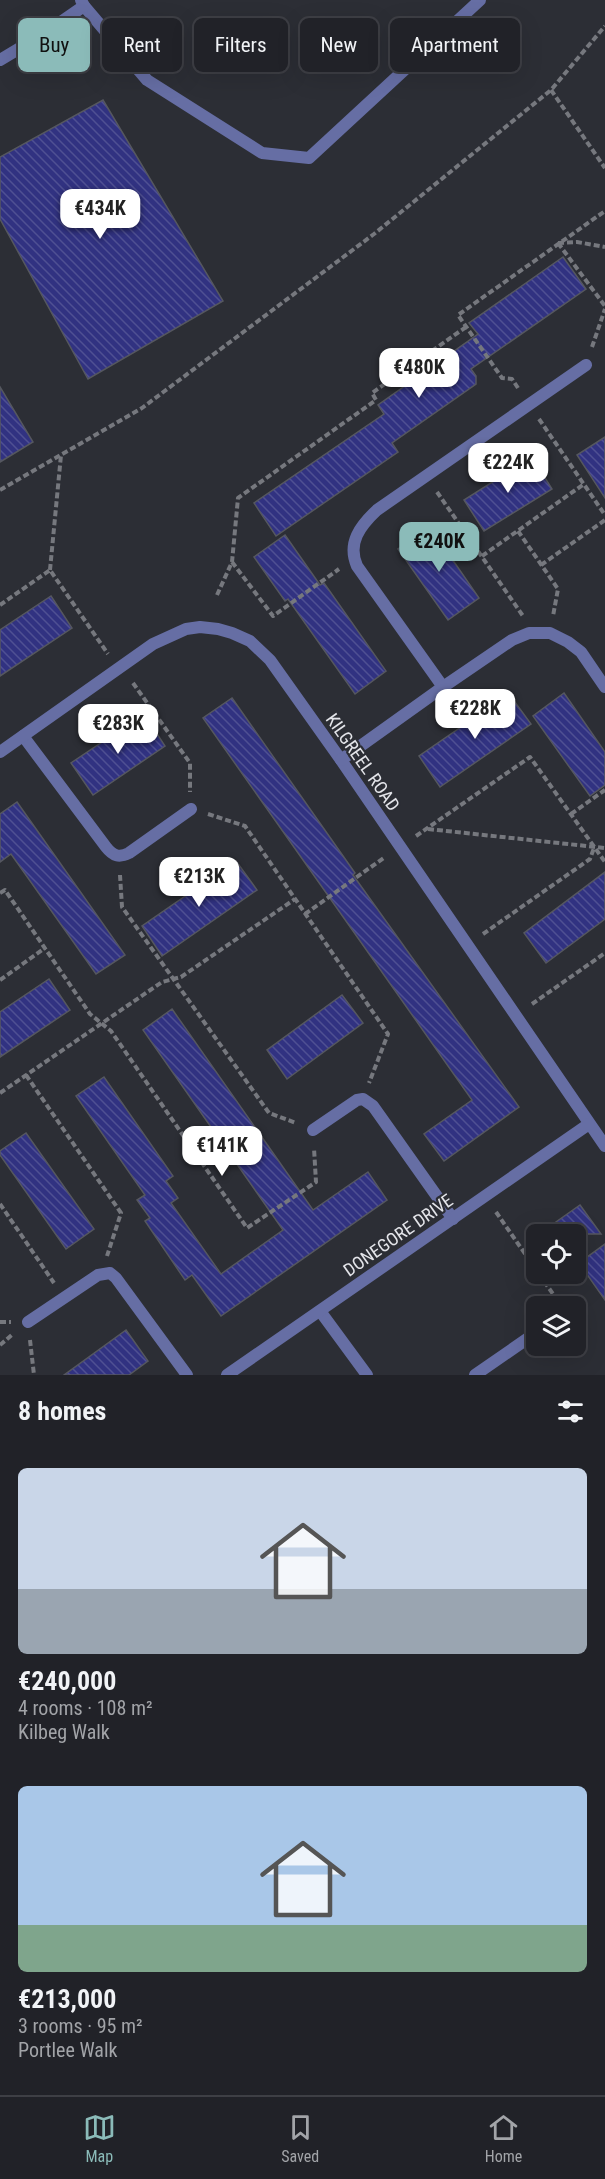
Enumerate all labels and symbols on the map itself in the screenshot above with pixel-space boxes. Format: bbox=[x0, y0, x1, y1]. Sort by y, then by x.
pin: €434K bbox=[58, 189, 142, 240]
pin: €480K bbox=[377, 348, 461, 399]
pin: €224K bbox=[466, 443, 550, 494]
pin: €240K bbox=[397, 522, 481, 573]
pin: €228K bbox=[433, 689, 517, 740]
pin: €283K bbox=[76, 704, 160, 755]
street label: KILGREEL ROAD bbox=[322, 709, 404, 815]
pin: €213K bbox=[157, 857, 241, 908]
pin: €141K bbox=[180, 1126, 264, 1177]
street label: DONEGORE DRIVE bbox=[339, 1189, 457, 1280]

